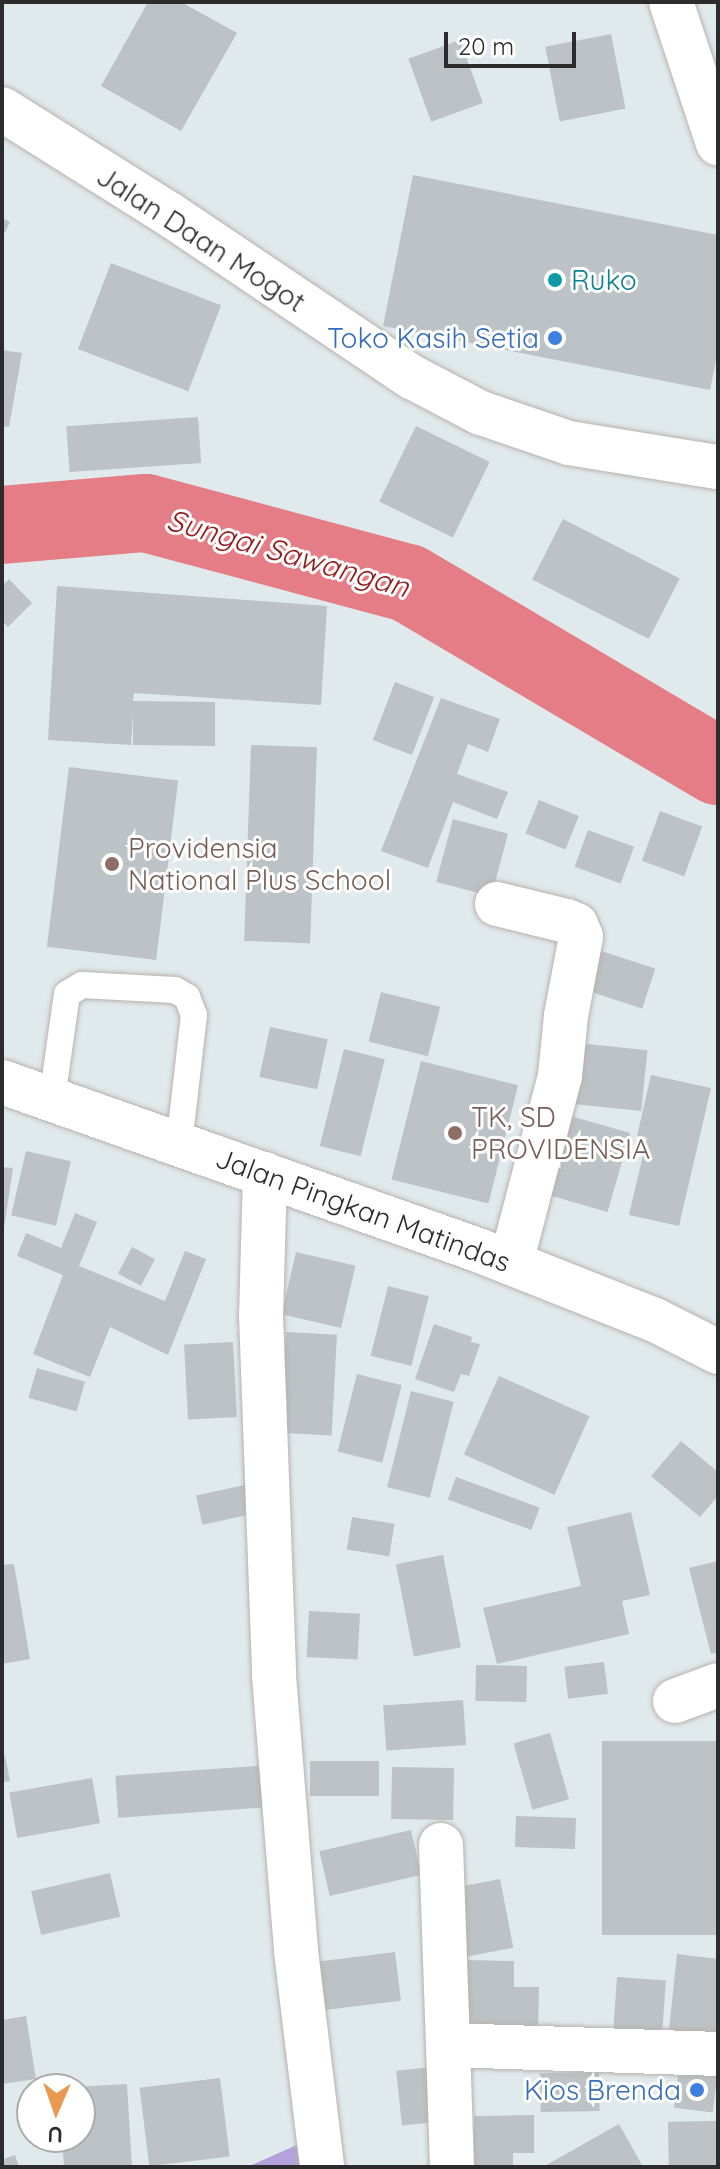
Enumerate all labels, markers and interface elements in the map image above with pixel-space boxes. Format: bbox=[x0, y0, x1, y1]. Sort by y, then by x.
scale bar bbox=[448, 16, 580, 66]
text: 20 m bbox=[458, 31, 514, 61]
street label: Jalan Daan Mogot bbox=[90, 159, 312, 319]
place label: Ruko bbox=[571, 263, 637, 297]
marker: Ruko bbox=[546, 271, 564, 289]
place label: Toko Kasih Setia bbox=[327, 321, 539, 355]
marker: Toko Kasih Setia bbox=[546, 329, 564, 347]
water label: Sungai Sawangan bbox=[163, 501, 413, 605]
place label: Providensia National Plus School bbox=[128, 831, 391, 897]
marker: Providensia National Plus School bbox=[103, 855, 121, 873]
place label: TK, SD PROVIDENSIA bbox=[471, 1100, 650, 1166]
marker: TK, SD PROVIDENSIA bbox=[446, 1124, 464, 1142]
street label: Jalan Pingkan Matindas bbox=[211, 1141, 515, 1279]
north arrow bbox=[16, 2073, 96, 2153]
place label: Kios Brenda bbox=[524, 2073, 681, 2107]
marker: Kios Brenda bbox=[688, 2081, 706, 2099]
text: U bbox=[47, 2121, 63, 2149]

